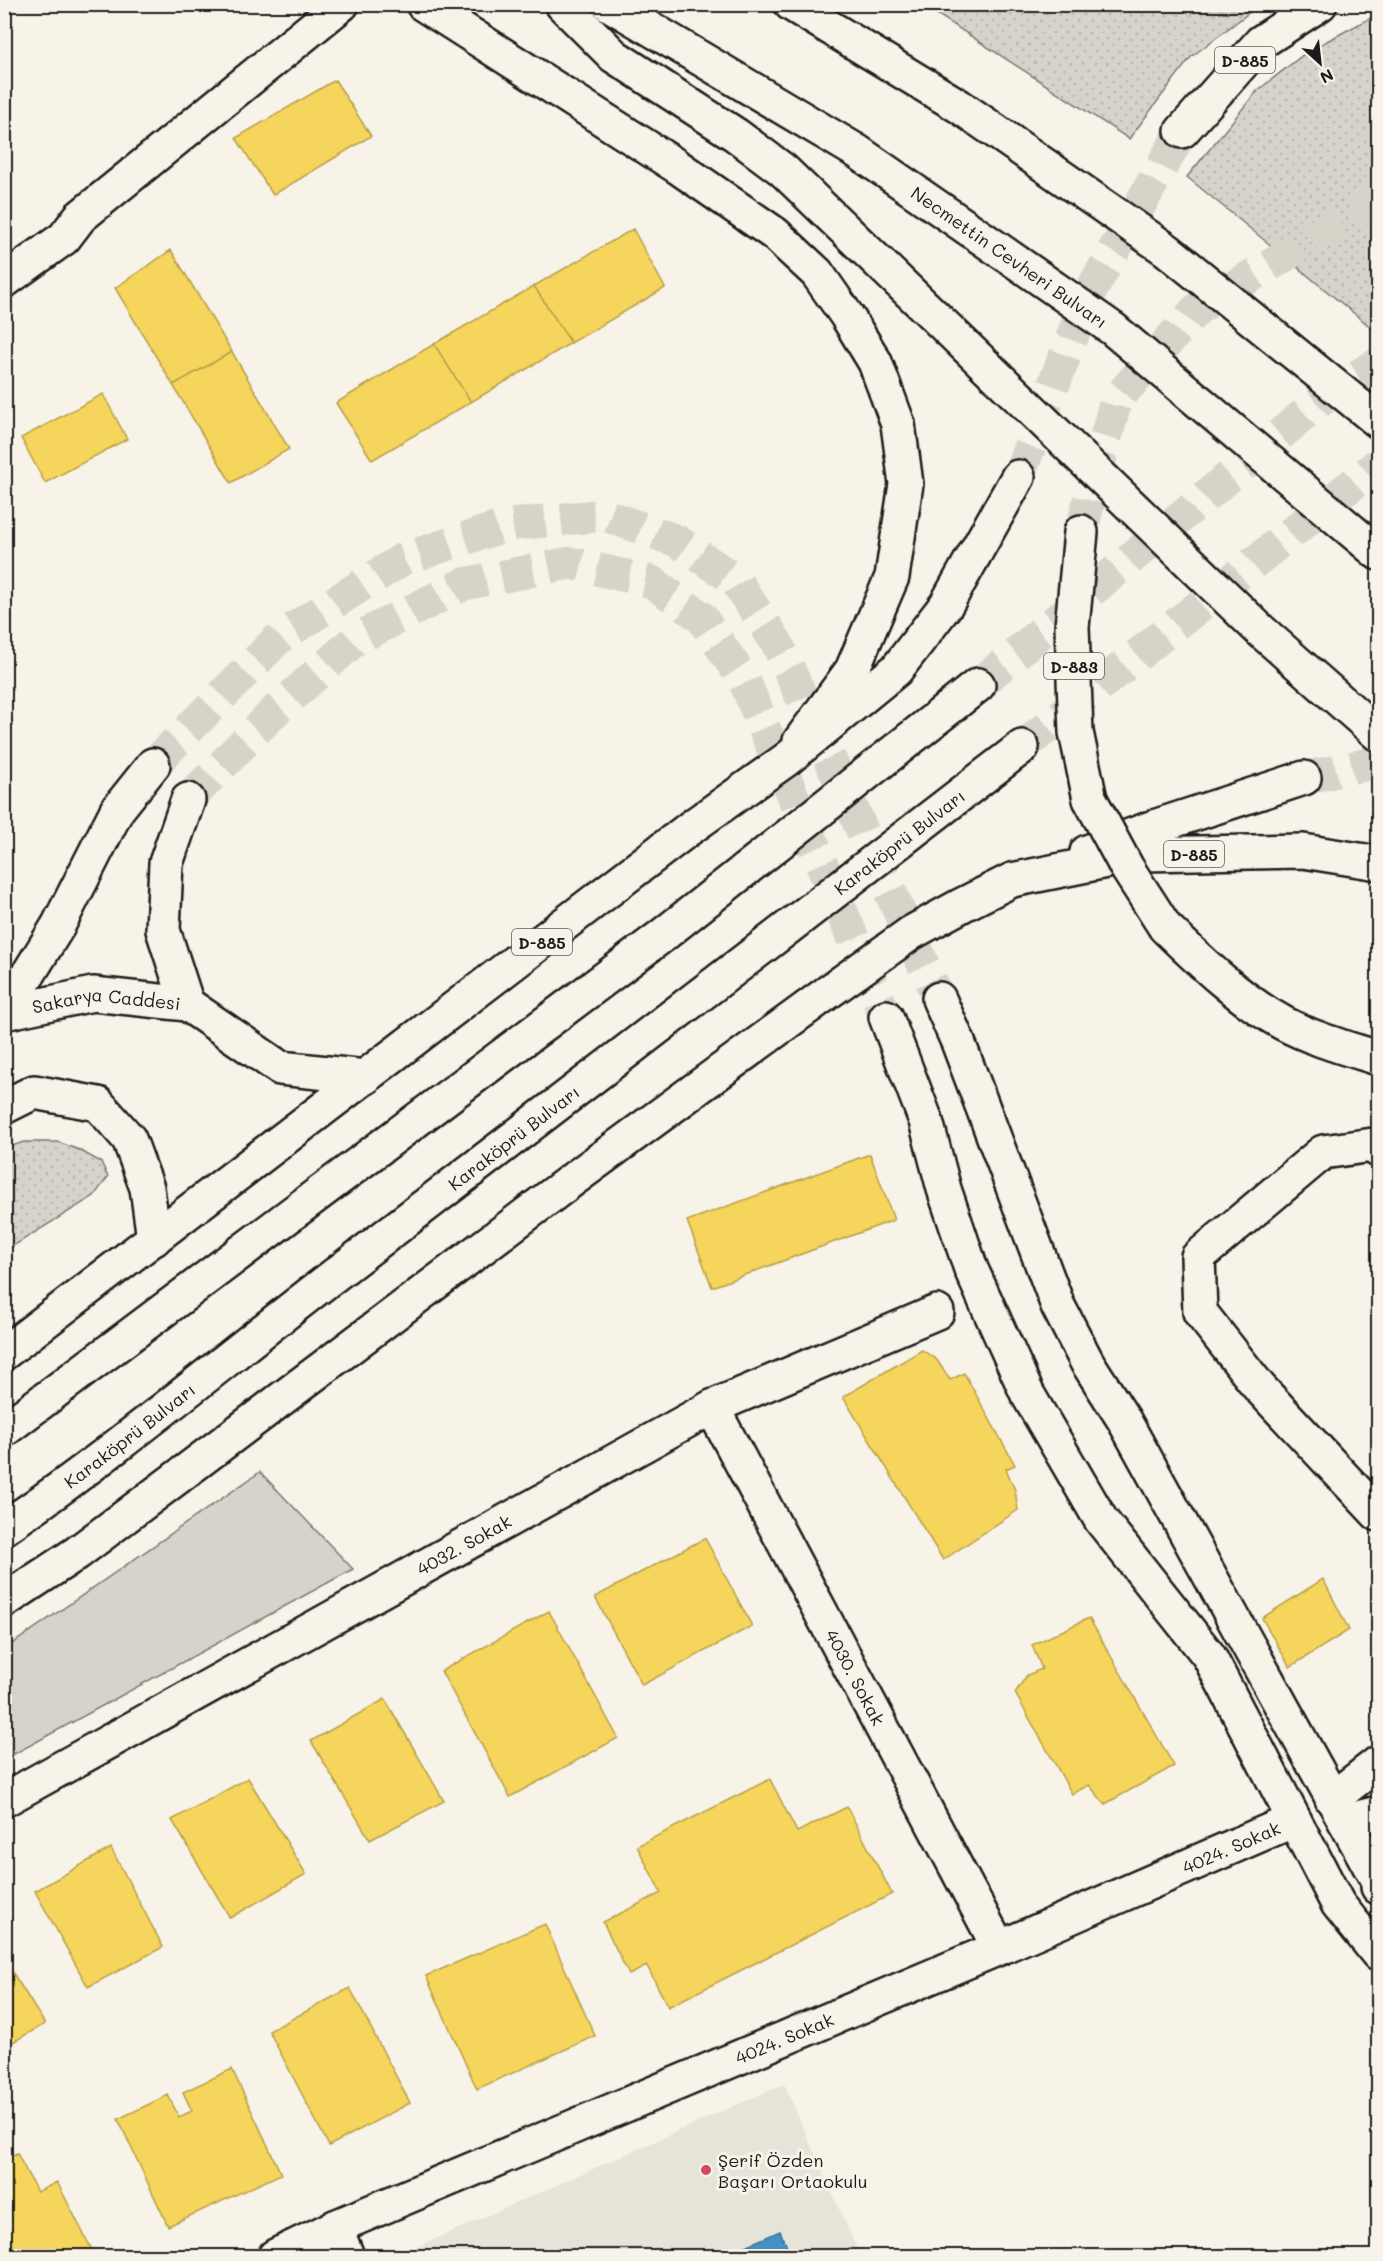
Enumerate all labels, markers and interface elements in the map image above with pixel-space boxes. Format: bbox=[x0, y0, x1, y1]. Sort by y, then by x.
north arrow bbox=[1290, 33, 1350, 93]
road number: D-885 bbox=[1215, 47, 1275, 73]
text: N bbox=[1317, 65, 1337, 89]
street label: Necmettin Cevheri Bulvarı bbox=[907, 181, 1112, 334]
road number: D-883 bbox=[1044, 653, 1104, 679]
street label: Karaköprü Bulvarı bbox=[829, 784, 970, 900]
road number: D-885 bbox=[1164, 841, 1224, 867]
road number: D-885 bbox=[512, 929, 572, 955]
street label: Sakarya Caddesi bbox=[30, 982, 182, 1019]
street label: Karaköprü Bulvarı bbox=[443, 1080, 584, 1196]
street label: Karaköprü Bulvarı bbox=[59, 1377, 200, 1494]
street label: 4032. Sokak bbox=[412, 1509, 515, 1581]
street label: 4030. Sokak bbox=[820, 1625, 891, 1730]
street label: 4024. Sokak bbox=[1178, 1815, 1284, 1879]
street label: 4024. Sokak bbox=[731, 2007, 837, 2070]
place label: Şerif Özden Başarı Ortaokulu bbox=[718, 2148, 868, 2193]
marker: Şerif Özden Başarı Ortaokulu bbox=[699, 2163, 713, 2177]

